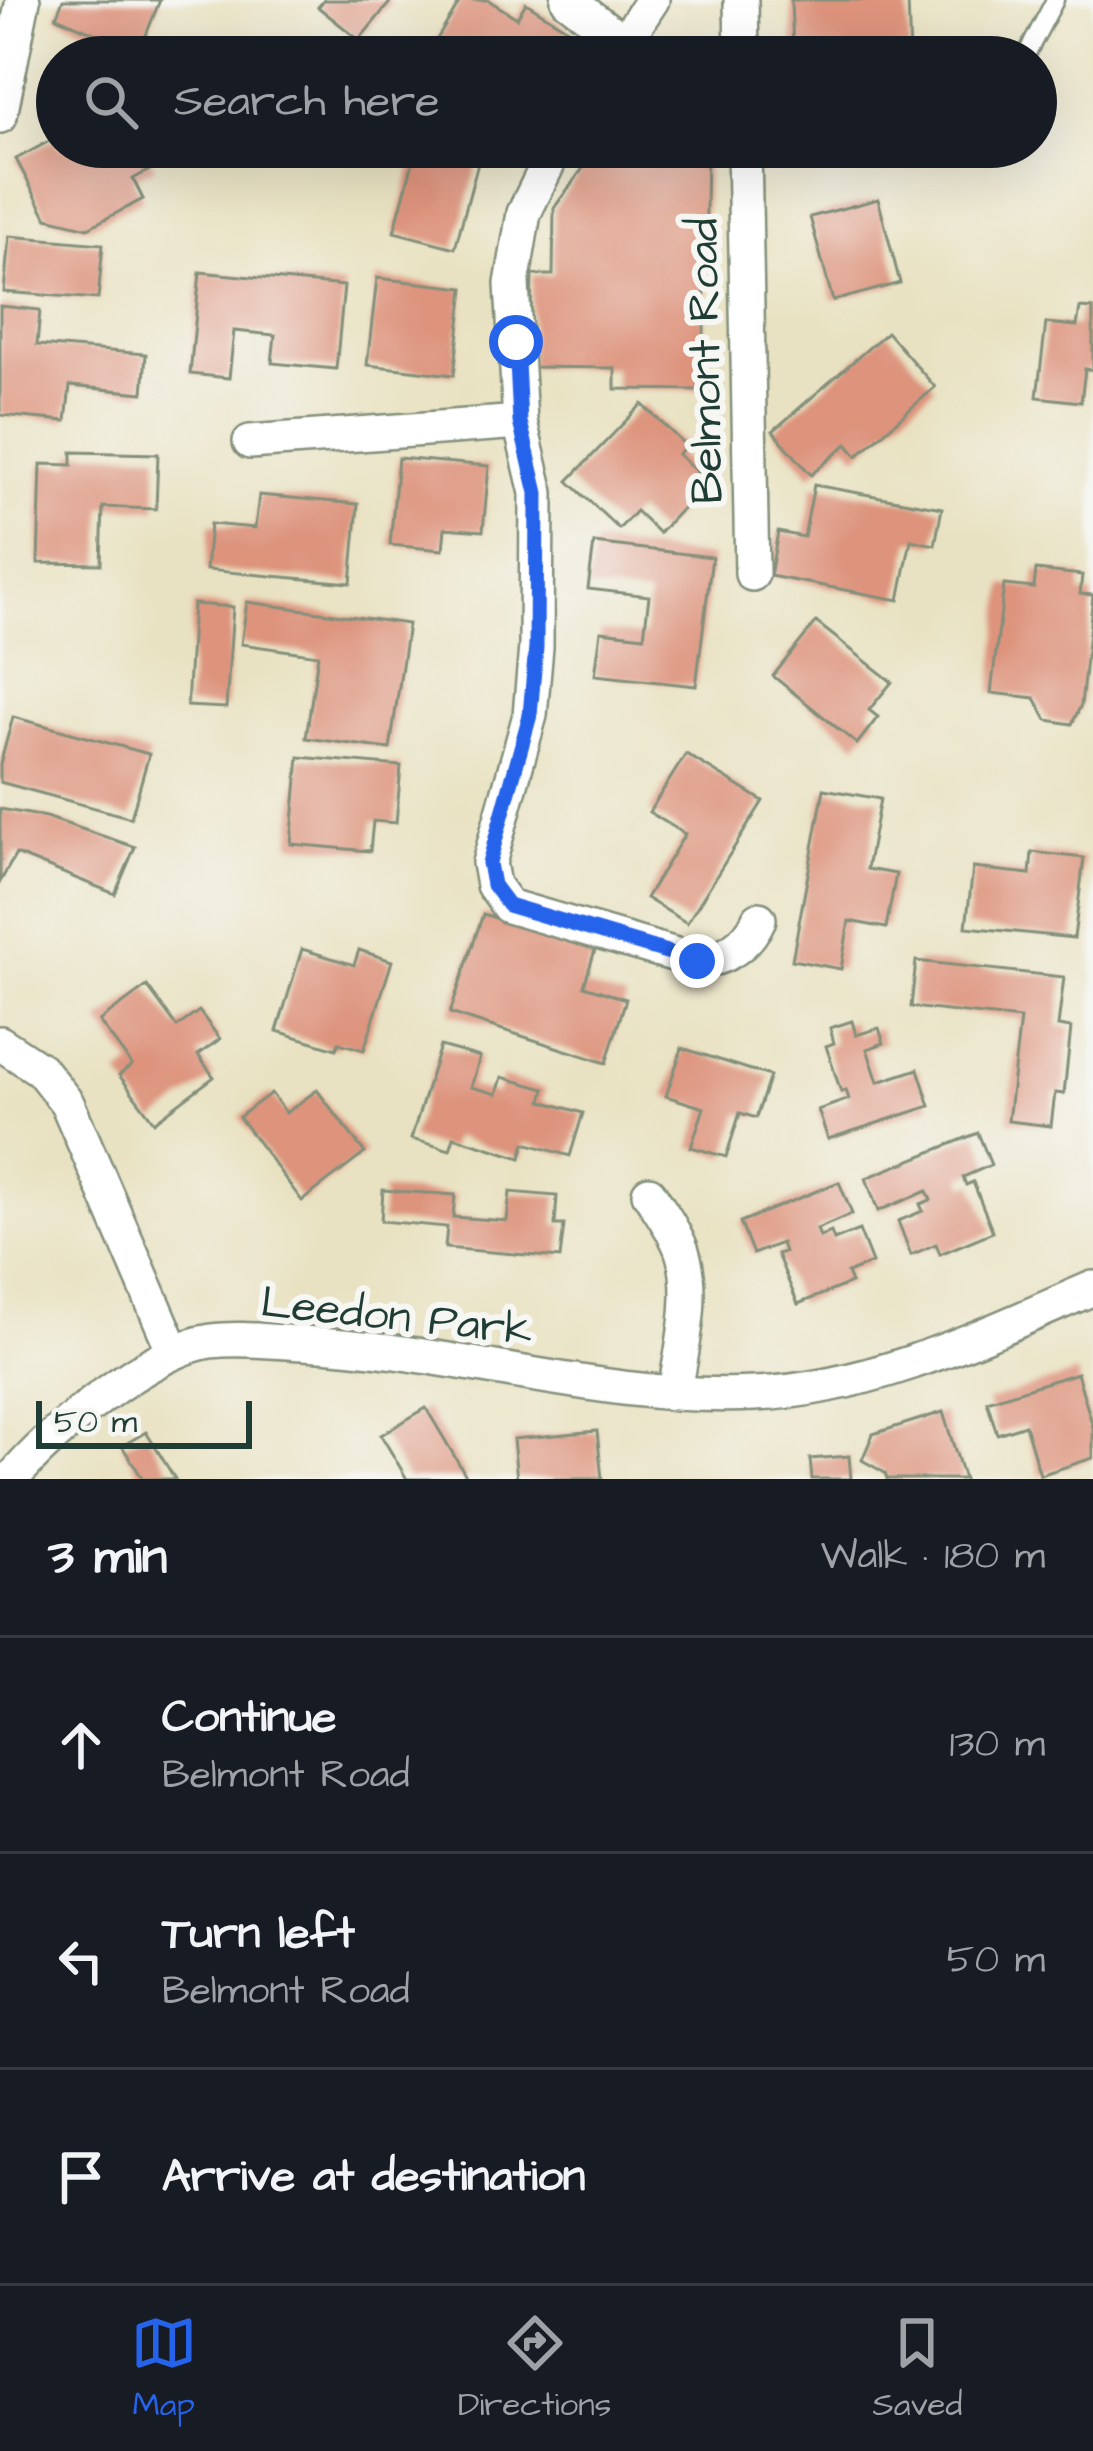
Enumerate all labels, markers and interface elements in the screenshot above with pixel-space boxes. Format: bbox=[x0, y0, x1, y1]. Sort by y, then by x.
search box bbox=[36, 36, 1057, 168]
icon: search bbox=[78, 69, 144, 135]
text: Search here bbox=[174, 71, 440, 133]
street label: Belmont Road bbox=[673, 218, 739, 504]
route start bbox=[489, 315, 543, 369]
route end bbox=[670, 934, 724, 988]
street label: Leedon Park bbox=[258, 1272, 536, 1362]
scale bar bbox=[36, 1395, 252, 1448]
text: 50 m bbox=[54, 1399, 137, 1445]
text: 3 min bbox=[48, 1522, 167, 1593]
text: Walk · 180 m bbox=[821, 1530, 1045, 1584]
text: Continue bbox=[162, 1687, 336, 1749]
icon: ahead bbox=[48, 1712, 114, 1778]
text: 130 m bbox=[950, 1718, 1045, 1772]
text: Belmont Road bbox=[162, 1749, 410, 1803]
text: Turn left bbox=[162, 1903, 355, 1965]
icon: left bbox=[48, 1928, 114, 1994]
text: 50 m bbox=[947, 1934, 1045, 1988]
text: Belmont Road bbox=[162, 1965, 410, 2019]
icon: arrive bbox=[48, 2144, 114, 2210]
text: Arrive at destination bbox=[162, 2146, 585, 2208]
tab: Map bbox=[131, 2310, 197, 2428]
tab: Directions bbox=[458, 2310, 611, 2428]
tab: Saved bbox=[872, 2310, 962, 2428]

